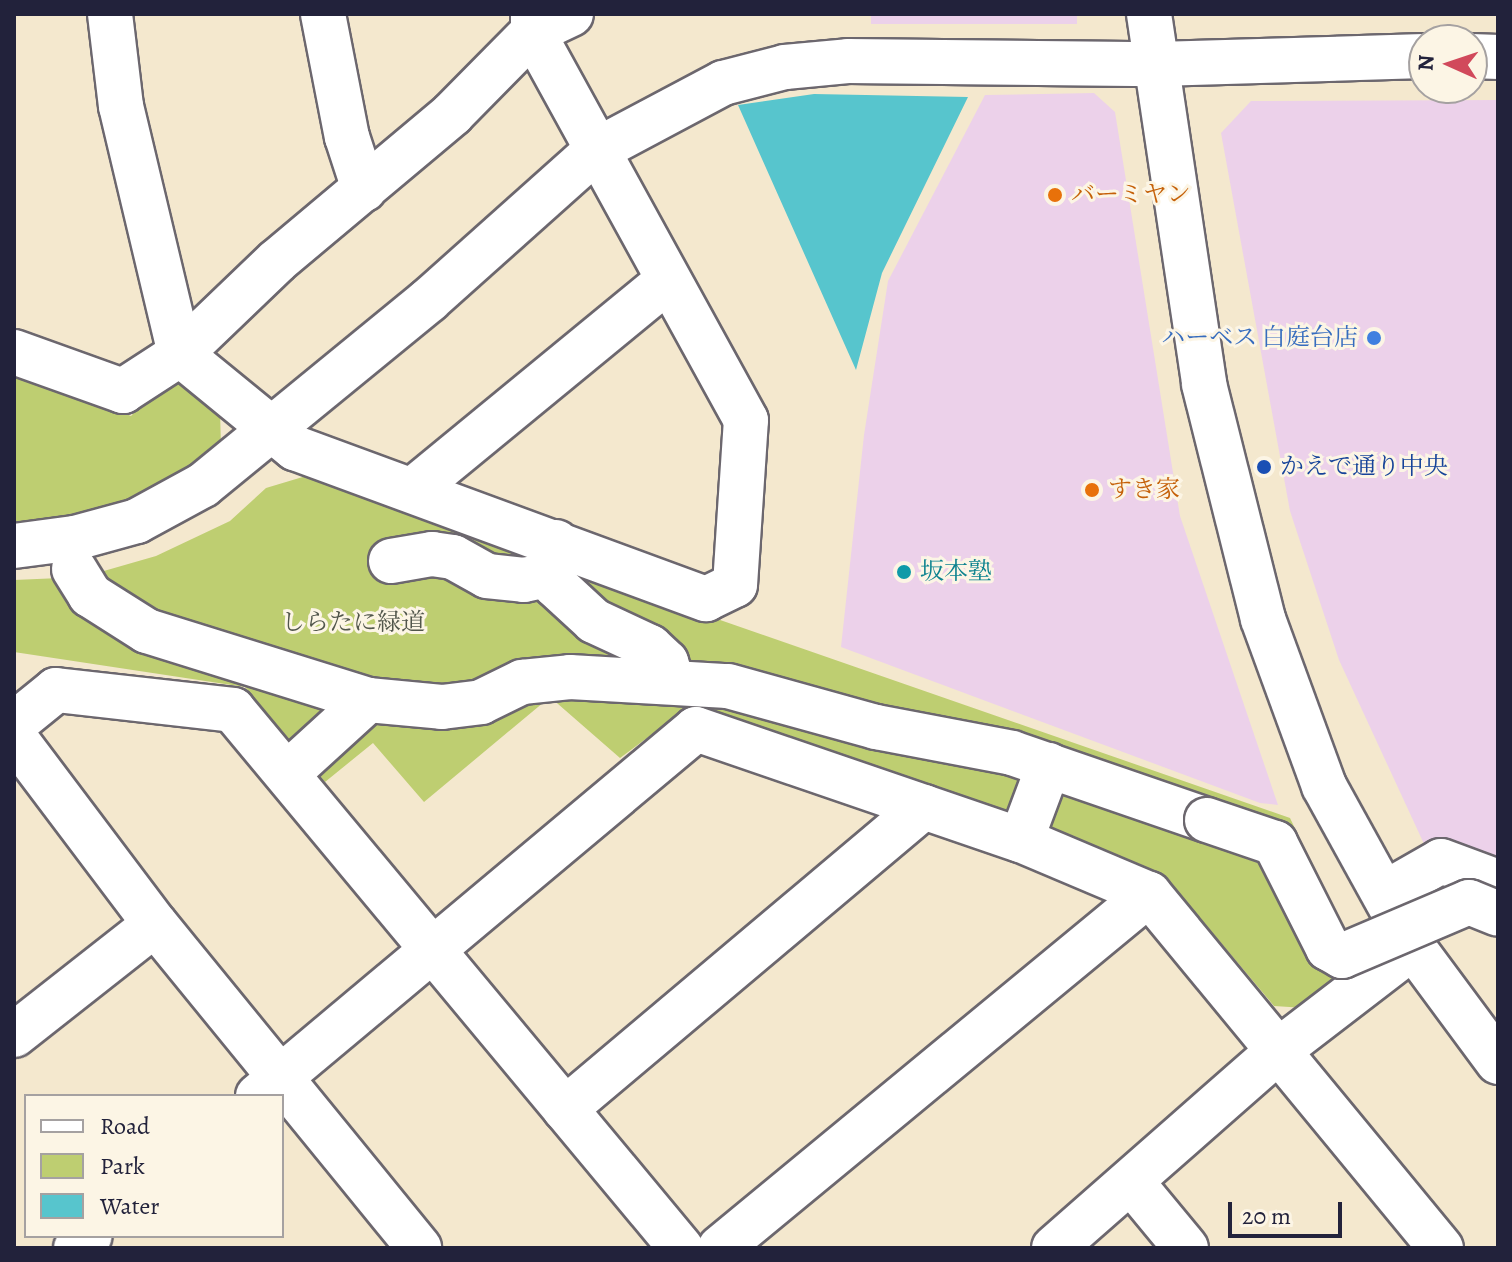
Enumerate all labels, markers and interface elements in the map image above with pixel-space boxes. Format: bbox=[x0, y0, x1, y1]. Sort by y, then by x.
north arrow bbox=[1408, 24, 1488, 104]
text: N bbox=[1411, 54, 1441, 72]
place label: バーミヤン bbox=[1071, 181, 1191, 209]
marker: バーミヤン bbox=[1046, 186, 1064, 204]
place label: ハーベス 白庭台店 bbox=[1161, 324, 1358, 352]
marker: ハーベス 白庭台店 bbox=[1365, 329, 1383, 347]
place label: かえで通り中央 bbox=[1280, 453, 1448, 481]
marker: かえで通り中央 bbox=[1255, 458, 1273, 476]
place label: すき家 bbox=[1108, 476, 1180, 504]
marker: すき家 bbox=[1083, 481, 1101, 499]
place label: 坂本塾 bbox=[920, 558, 992, 586]
marker: 坂本塾 bbox=[895, 563, 913, 581]
park label: しらたに緑道 bbox=[281, 609, 425, 637]
legend bbox=[24, 1094, 284, 1238]
text: Road bbox=[100, 1110, 150, 1142]
text: Park bbox=[100, 1150, 145, 1182]
scale bar bbox=[1232, 1186, 1346, 1236]
text: Water bbox=[100, 1190, 160, 1222]
text: 20 m bbox=[1242, 1200, 1291, 1232]

